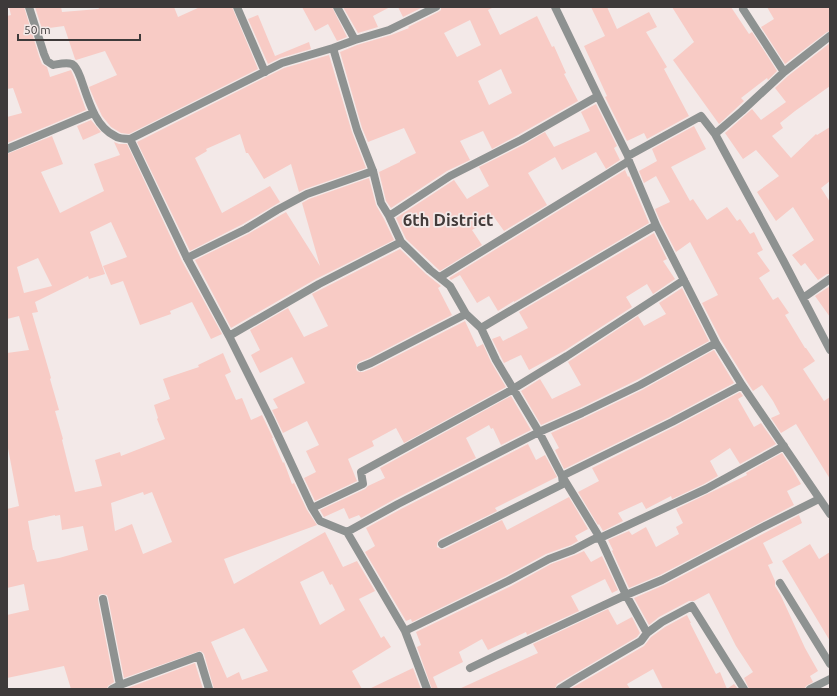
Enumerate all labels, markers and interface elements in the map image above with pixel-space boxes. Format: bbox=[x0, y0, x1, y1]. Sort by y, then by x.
scale bar bbox=[18, 16, 140, 42]
text: 50 m bbox=[24, 23, 51, 36]
district label: 6th District bbox=[403, 210, 493, 229]

